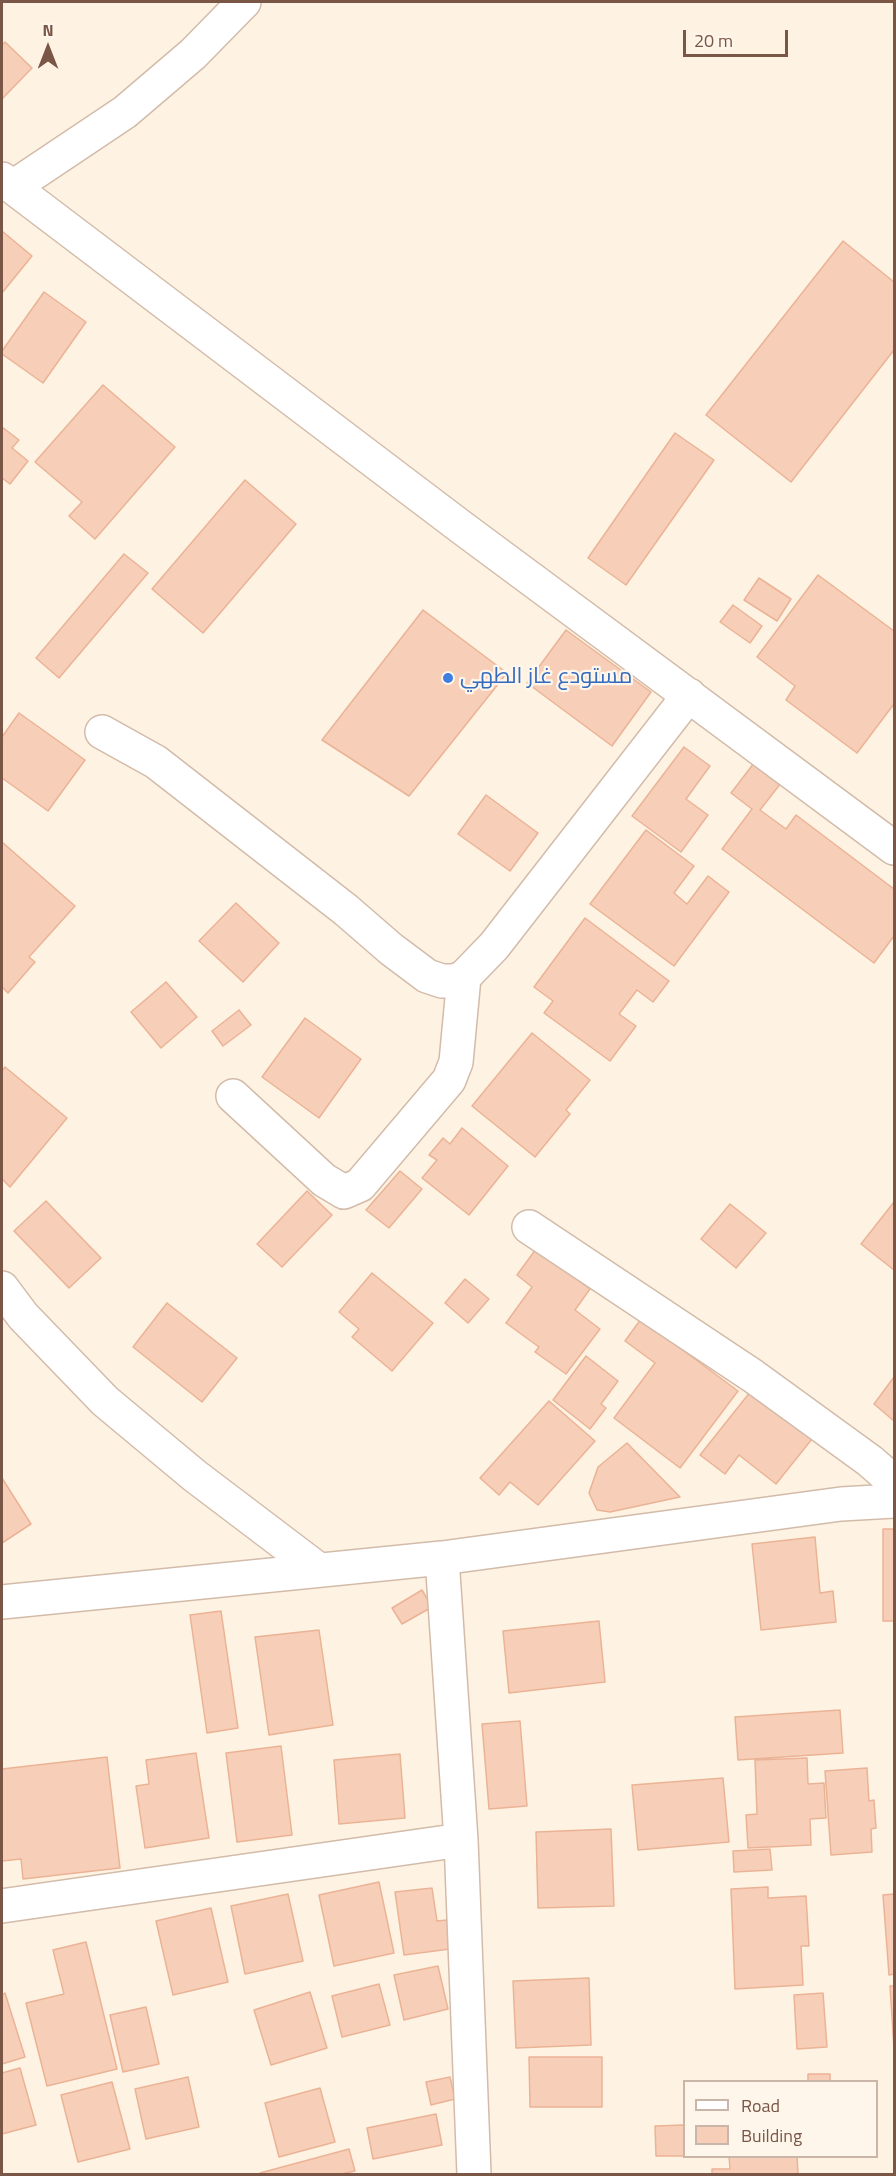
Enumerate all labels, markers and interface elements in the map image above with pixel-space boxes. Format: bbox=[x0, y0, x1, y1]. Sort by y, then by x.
north arrow bbox=[18, 18, 78, 78]
text: N bbox=[42, 18, 54, 42]
scale bar bbox=[686, 18, 791, 56]
text: 20 m bbox=[694, 27, 733, 54]
place label: مستودع غاز الطهي bbox=[460, 665, 632, 691]
marker: مستودع غاز الطهي bbox=[441, 671, 455, 685]
legend bbox=[683, 2080, 878, 2158]
text: Road bbox=[741, 2092, 780, 2119]
text: Building bbox=[741, 2122, 802, 2149]

